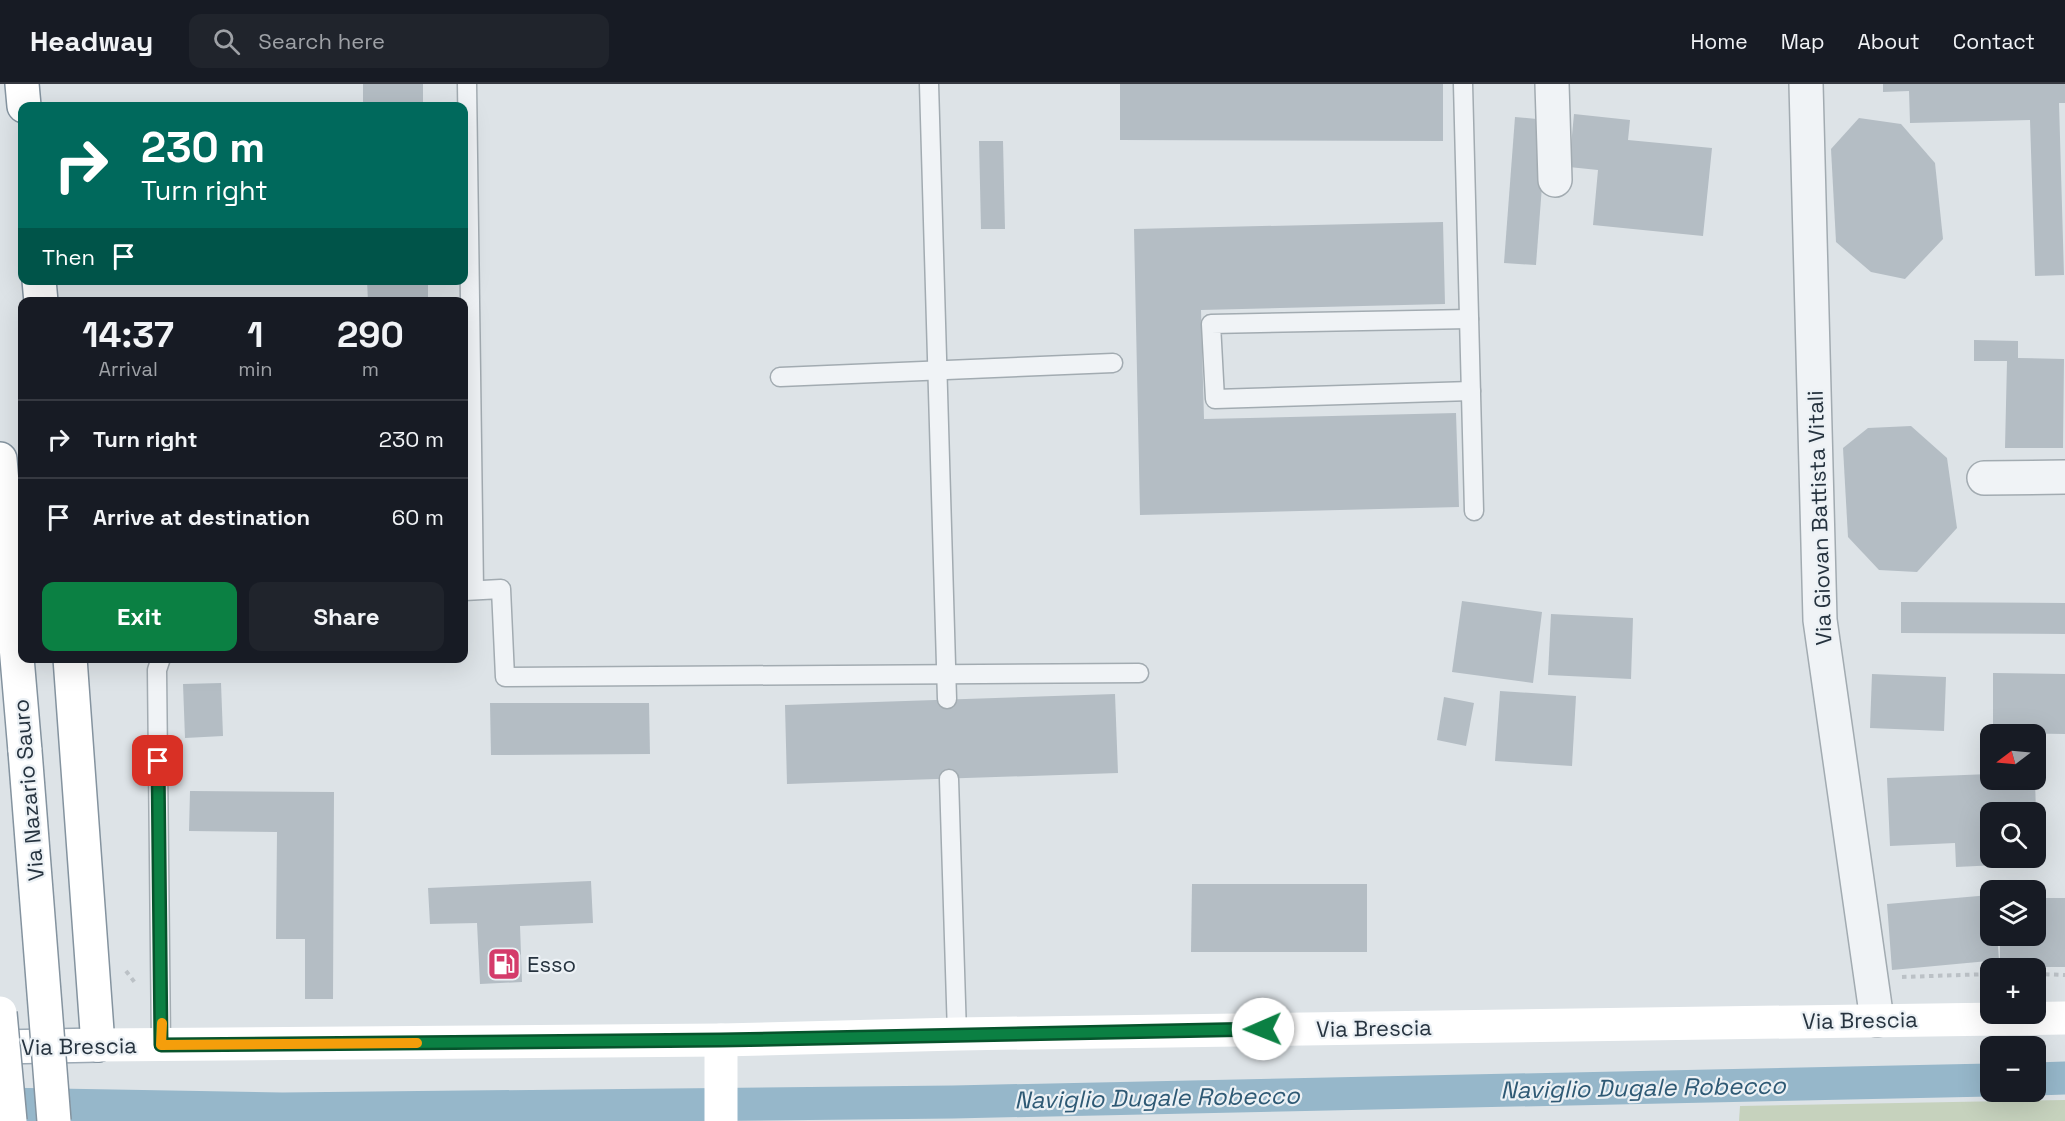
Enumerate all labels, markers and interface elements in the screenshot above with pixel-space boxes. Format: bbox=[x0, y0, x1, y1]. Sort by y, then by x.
search box bbox=[189, 14, 609, 68]
text: Headway bbox=[30, 23, 153, 59]
icon: search bbox=[210, 25, 243, 58]
text: Search here bbox=[258, 27, 385, 55]
text: Home bbox=[1690, 28, 1748, 55]
text: Map bbox=[1781, 28, 1825, 55]
text: About bbox=[1858, 28, 1920, 55]
text: Contact bbox=[1953, 28, 2035, 55]
text: 230 m bbox=[141, 121, 265, 174]
icon: right bbox=[42, 126, 120, 204]
text: Turn right bbox=[141, 173, 268, 208]
icon: arrive bbox=[107, 240, 140, 273]
text: Then bbox=[42, 243, 95, 271]
text: 14:37 bbox=[82, 312, 174, 358]
text: 1 bbox=[247, 312, 264, 358]
text: 290 bbox=[337, 312, 404, 358]
text: Arrival bbox=[98, 356, 158, 382]
text: min bbox=[238, 356, 273, 382]
text: m bbox=[362, 356, 379, 382]
street label: Via Giovan Battista Vitali bbox=[1801, 390, 1837, 646]
icon: right bbox=[42, 423, 75, 456]
text: Turn right bbox=[93, 425, 198, 453]
text: 230 m bbox=[379, 425, 444, 453]
icon: arrive bbox=[42, 501, 75, 534]
text: Arrive at destination bbox=[93, 503, 310, 531]
text: 60 m bbox=[392, 503, 444, 531]
button: Exit bbox=[42, 582, 237, 651]
button: Share bbox=[249, 582, 444, 651]
street label: Via Nazario Sauro bbox=[6, 698, 50, 882]
north arrow bbox=[1980, 724, 2046, 790]
map controls bbox=[1980, 724, 2046, 1102]
pin bbox=[132, 735, 183, 786]
icon: arrive bbox=[141, 744, 174, 777]
button: search bbox=[1980, 802, 2046, 868]
button: layers bbox=[1980, 880, 2046, 946]
fuel station icon: Esso bbox=[486, 946, 522, 982]
place label: Esso bbox=[527, 950, 576, 978]
button: + bbox=[1980, 958, 2046, 1024]
position arrow bbox=[1231, 997, 1295, 1061]
street label: Via Brescia bbox=[1802, 1005, 1918, 1035]
street label: Via Brescia bbox=[1316, 1013, 1432, 1043]
street label: Via Brescia bbox=[21, 1031, 137, 1061]
button: − bbox=[1980, 1036, 2046, 1102]
water label: Naviglio Dugale Robecco bbox=[1500, 1069, 1787, 1105]
water label: Naviglio Dugale Robecco bbox=[1014, 1079, 1301, 1115]

